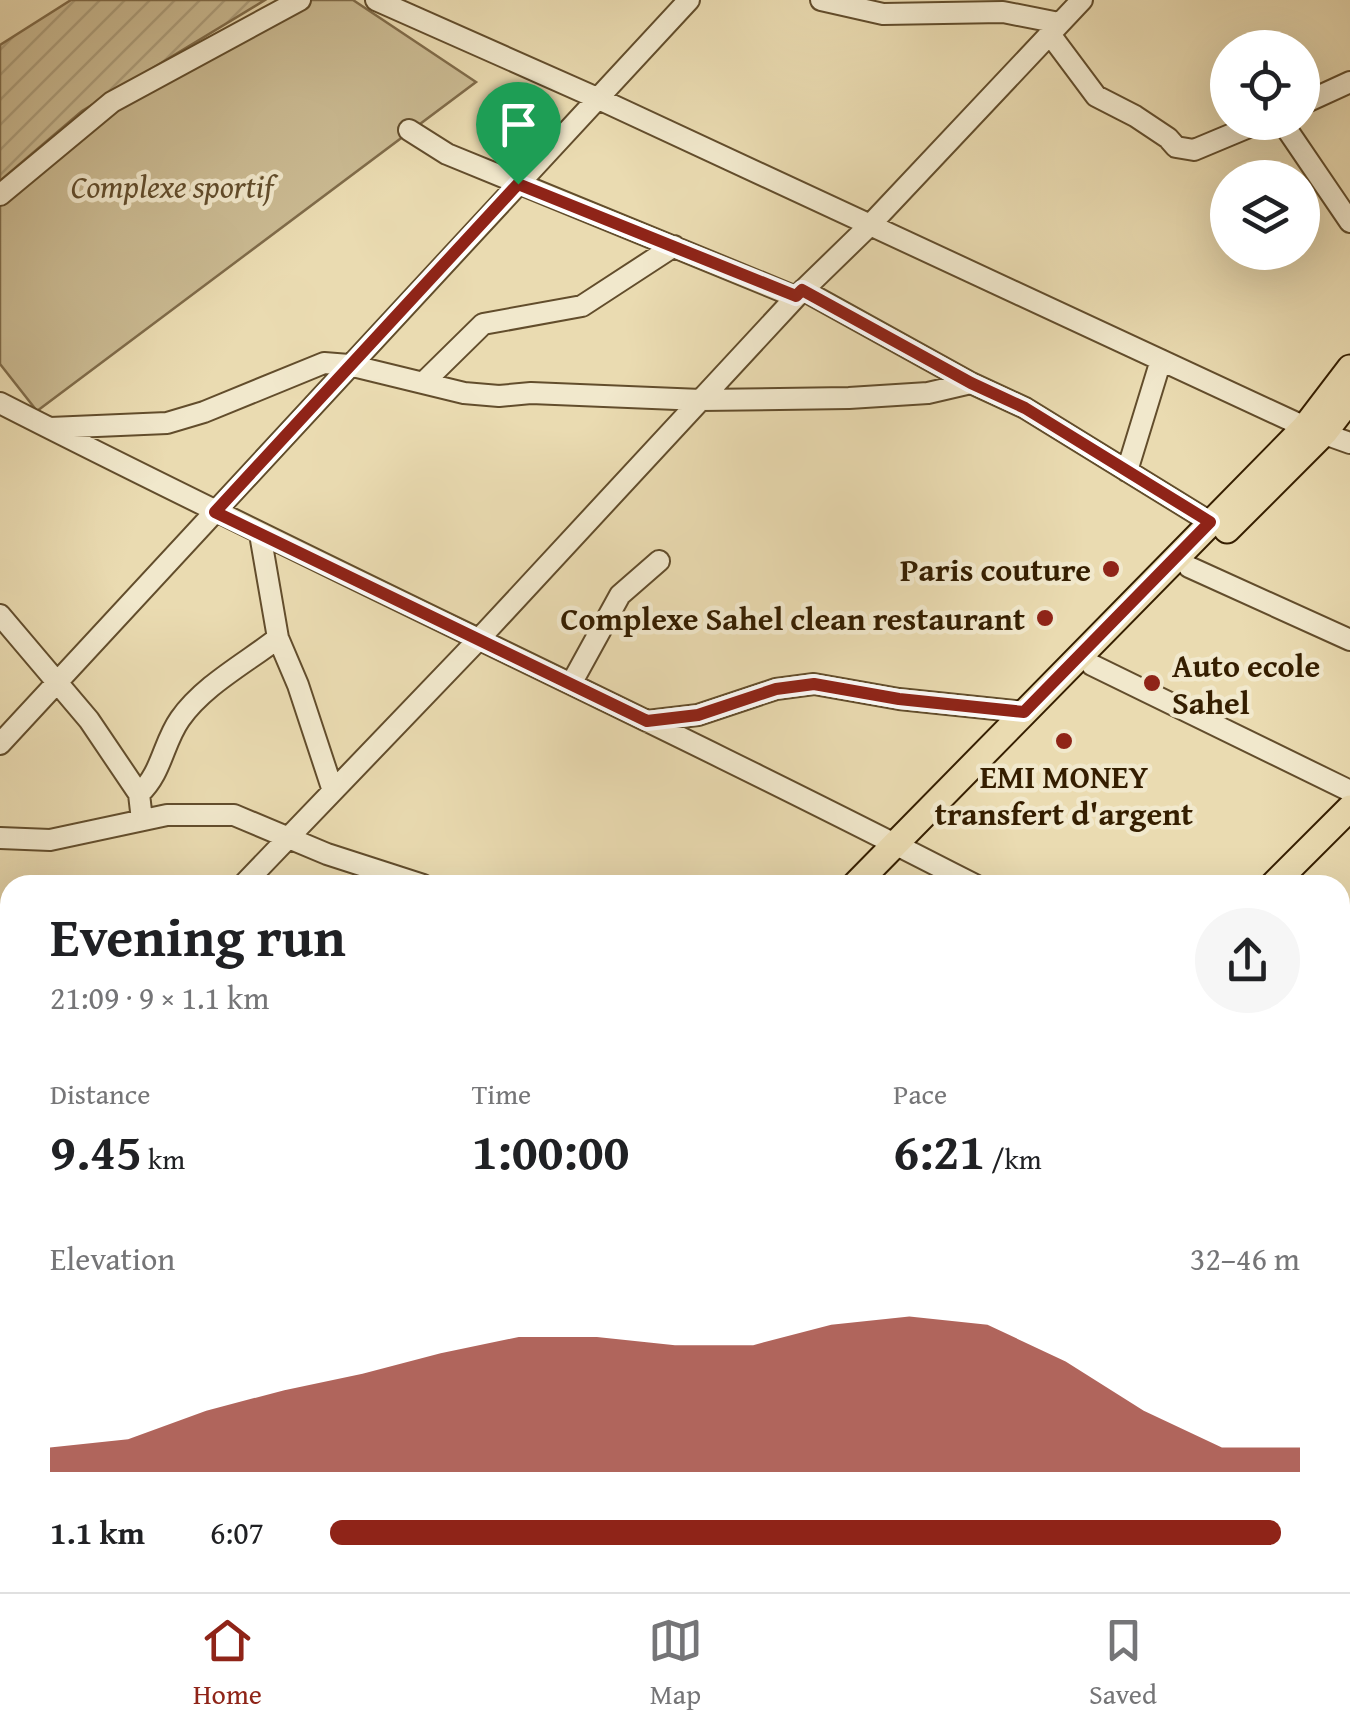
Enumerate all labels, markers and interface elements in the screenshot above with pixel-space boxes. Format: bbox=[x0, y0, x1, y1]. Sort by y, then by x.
map controls bbox=[1210, 30, 1320, 270]
button: locate bbox=[1210, 30, 1320, 140]
pin bbox=[476, 82, 561, 185]
icon: arrive bbox=[491, 97, 546, 152]
button: layers bbox=[1210, 160, 1320, 270]
park label: Complexe sportif bbox=[71, 163, 279, 210]
place label: Paris couture bbox=[900, 546, 1091, 593]
marker: Paris couture bbox=[1100, 558, 1122, 580]
place label: Complexe Sahel clean restaurant bbox=[560, 595, 1025, 642]
marker: Complexe Sahel clean restaurant bbox=[1034, 607, 1056, 629]
place label: Auto ecole Sahel bbox=[1172, 642, 1320, 726]
marker: Auto ecole Sahel bbox=[1141, 672, 1163, 694]
marker: EMI MONEY transfert d'argent bbox=[1053, 730, 1075, 752]
place label: EMI MONEY transfert d'argent bbox=[935, 753, 1193, 837]
text: Evening run bbox=[50, 896, 346, 976]
button: share bbox=[1195, 908, 1300, 1013]
text: 21:09 · 9 × 1.1 km bbox=[50, 974, 269, 1021]
text: Distance bbox=[50, 1073, 150, 1114]
text: Time bbox=[472, 1073, 531, 1114]
text: Pace bbox=[893, 1073, 947, 1114]
text: 9.45 bbox=[50, 1114, 142, 1187]
text: 1:00:00 bbox=[472, 1114, 629, 1187]
text: 6:21 bbox=[893, 1114, 985, 1187]
text: km bbox=[142, 1138, 185, 1179]
text: /km bbox=[985, 1138, 1042, 1179]
text: Elevation bbox=[50, 1235, 175, 1282]
text: 32–46 m bbox=[1190, 1235, 1300, 1282]
text: 1.1 km bbox=[50, 1509, 145, 1556]
text: 6:07 bbox=[210, 1509, 264, 1556]
tab: Home bbox=[193, 1613, 262, 1714]
tab: Map bbox=[648, 1613, 703, 1714]
tab: Saved bbox=[1089, 1613, 1157, 1714]

